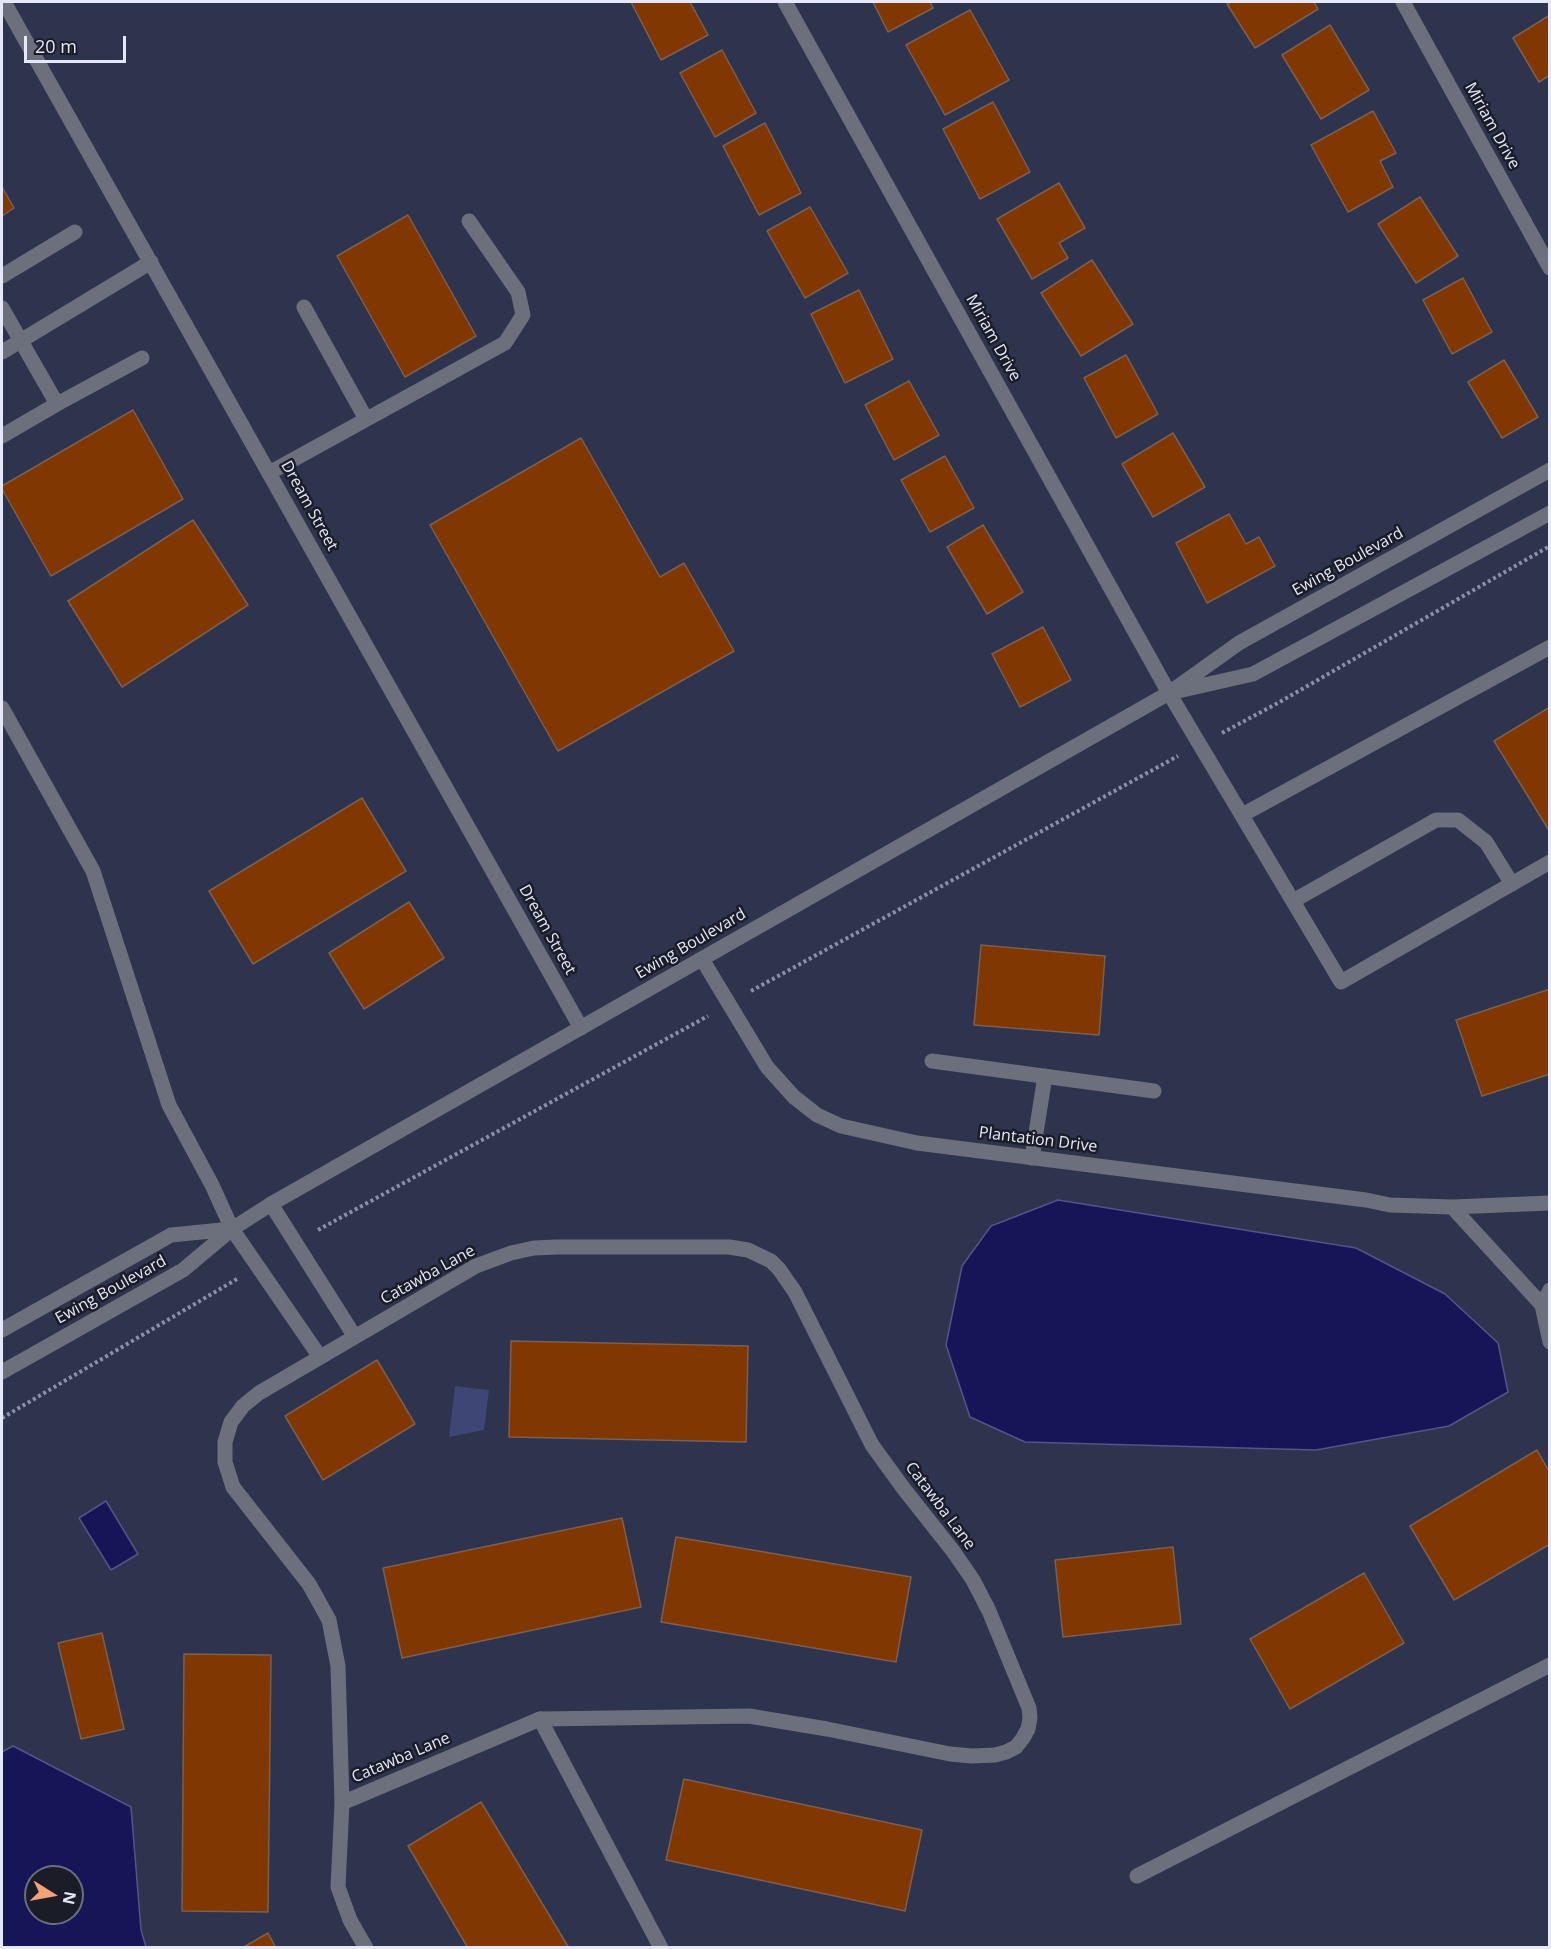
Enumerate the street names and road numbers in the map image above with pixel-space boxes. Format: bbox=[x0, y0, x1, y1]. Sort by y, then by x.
street label: Miriam Drive bbox=[1460, 79, 1524, 173]
street label: Miriam Drive bbox=[961, 291, 1025, 385]
street label: Dream Street bbox=[276, 458, 342, 554]
street label: Ewing Boulevard bbox=[1289, 524, 1407, 600]
street label: Dream Street bbox=[514, 882, 580, 978]
street label: Ewing Boulevard bbox=[633, 905, 749, 983]
street label: Plantation Drive bbox=[978, 1123, 1098, 1157]
street label: Catawba Lane bbox=[378, 1241, 478, 1309]
street label: Ewing Boulevard bbox=[52, 1252, 170, 1328]
street label: Catawba Lane bbox=[901, 1458, 979, 1554]
street label: Catawba Lane bbox=[349, 1729, 453, 1787]

